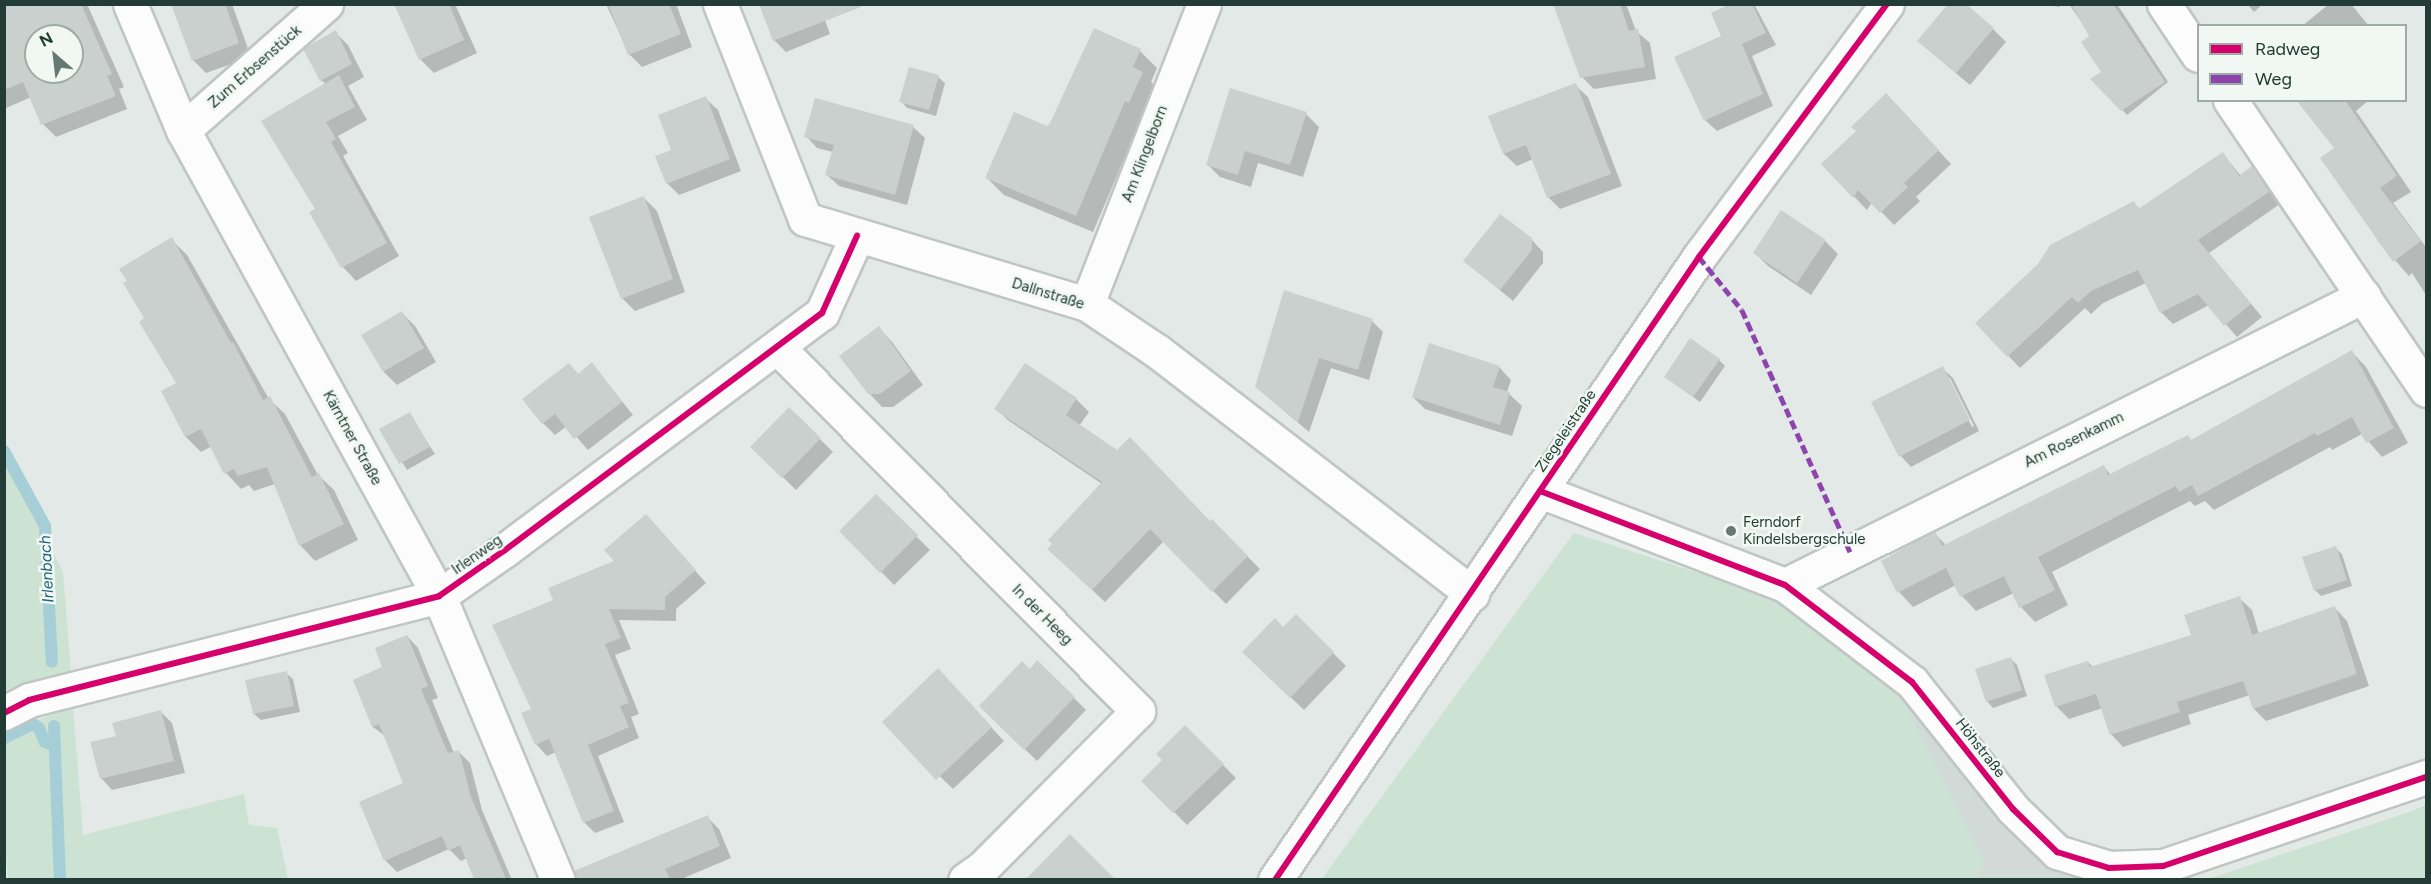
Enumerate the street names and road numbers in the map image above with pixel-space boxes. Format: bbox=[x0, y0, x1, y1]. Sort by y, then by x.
street label: Zum Erbsenstück bbox=[205, 22, 305, 112]
street label: Am Klingelborn bbox=[1118, 103, 1172, 205]
street label: Dallnstraße bbox=[1010, 274, 1086, 314]
street label: Ziegeleistraße bbox=[1532, 386, 1600, 476]
street label: Kärntner Straße bbox=[319, 388, 385, 488]
street label: Am Rosenkamm bbox=[2021, 408, 2127, 472]
street label: Irlenweg bbox=[448, 531, 506, 579]
street label: In der Heeg bbox=[1008, 581, 1076, 649]
street label: Höhstraße bbox=[1951, 715, 2009, 781]

